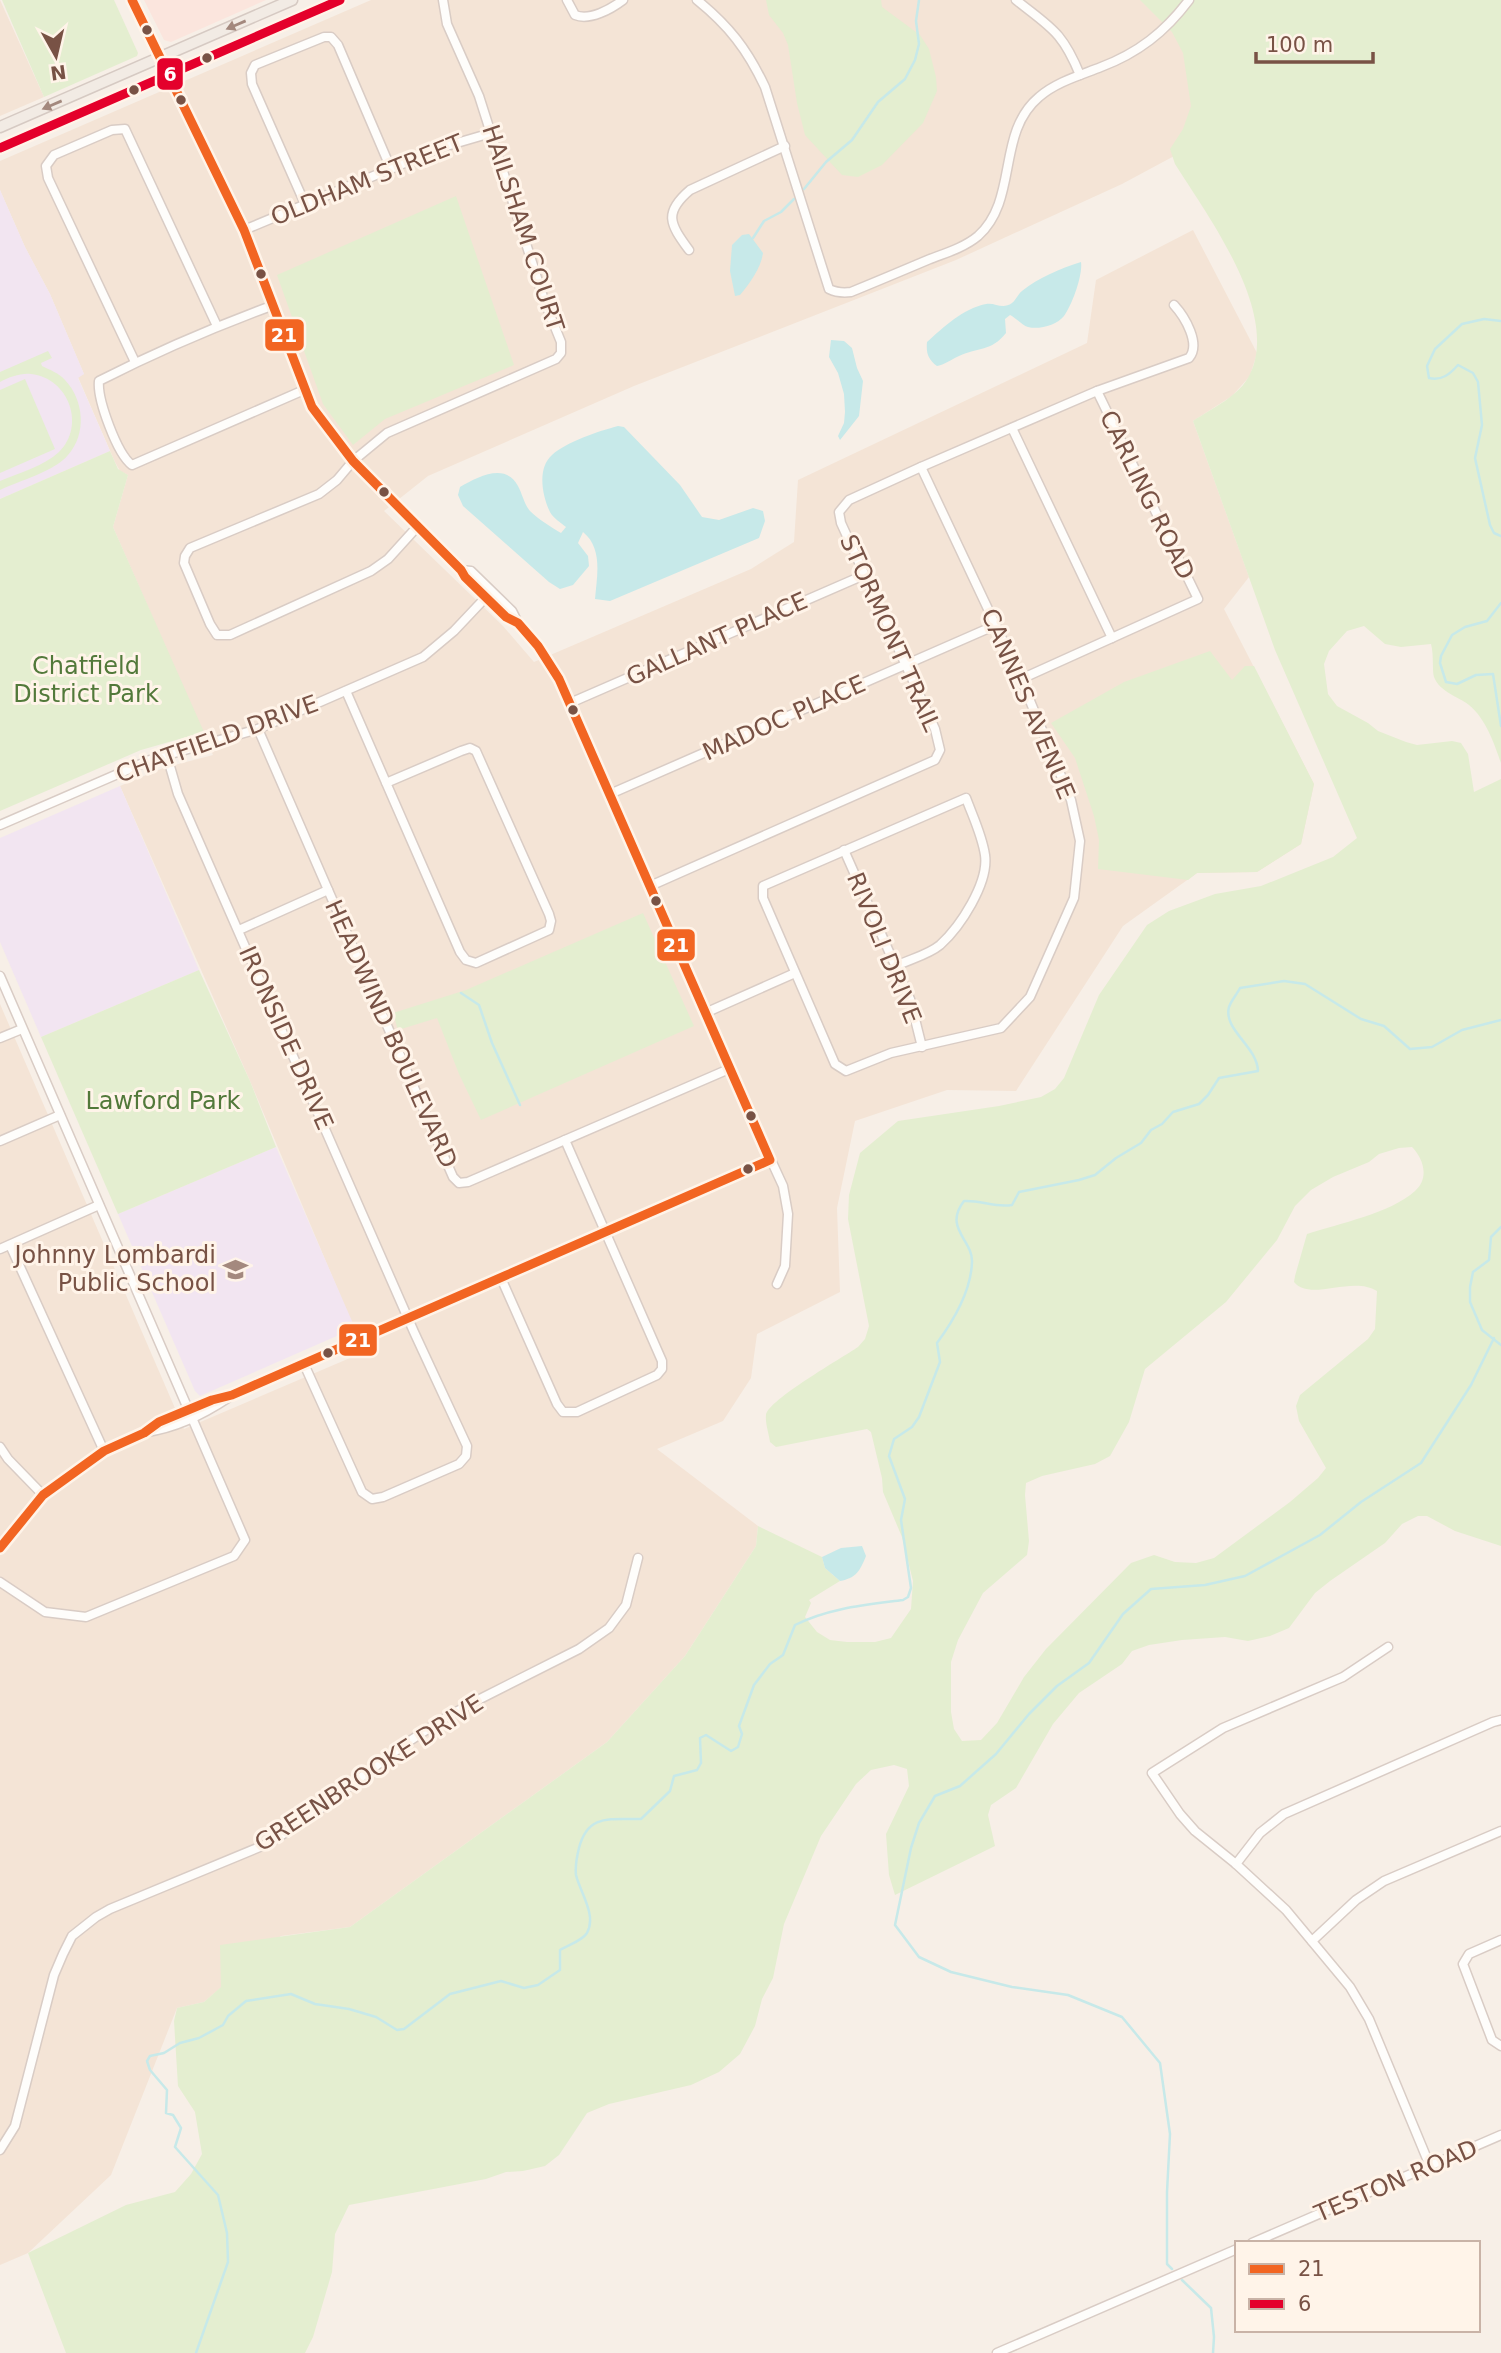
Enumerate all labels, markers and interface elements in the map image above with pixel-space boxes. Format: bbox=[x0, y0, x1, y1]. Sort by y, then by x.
one-way arrow bbox=[226, 19, 246, 31]
north arrow bbox=[21, 21, 91, 91]
scale bar bbox=[1256, 21, 1373, 65]
unlabelled marker bbox=[140, 23, 154, 37]
text: 100 m bbox=[1266, 33, 1333, 57]
unlabelled marker bbox=[200, 51, 214, 65]
line badge: 6 bbox=[156, 57, 184, 91]
text: N bbox=[49, 61, 68, 85]
text: 6 bbox=[163, 63, 177, 85]
unlabelled marker bbox=[127, 83, 141, 97]
unlabelled marker bbox=[174, 93, 188, 107]
one-way arrow bbox=[42, 99, 63, 110]
street label: HAILSHAM COURT bbox=[476, 121, 570, 335]
street label: OLDHAM STREET bbox=[267, 128, 468, 231]
unlabelled marker bbox=[254, 267, 268, 281]
line badge: 21 bbox=[264, 318, 305, 352]
text: 21 bbox=[271, 324, 297, 346]
street label: CARLING ROAD bbox=[1094, 406, 1200, 584]
unlabelled marker bbox=[377, 485, 391, 499]
street label: STORMONT TRAIL bbox=[834, 530, 946, 736]
street label: GALLANT PLACE bbox=[622, 586, 812, 692]
street label: CANNES AVENUE bbox=[975, 605, 1081, 803]
park label: Chatfield District Park bbox=[13, 652, 159, 708]
street label: MADOC PLACE bbox=[698, 670, 870, 766]
street label: CHATFIELD DRIVE bbox=[112, 689, 322, 789]
unlabelled marker bbox=[566, 703, 580, 717]
street label: RIVOLI DRIVE bbox=[841, 868, 927, 1028]
unlabelled marker bbox=[649, 894, 663, 908]
street label: HEADWIND BOULEVARD bbox=[319, 896, 463, 1172]
line badge: 21 bbox=[656, 928, 696, 962]
text: 21 bbox=[663, 934, 689, 956]
street label: IRONSIDE DRIVE bbox=[233, 942, 339, 1134]
park label: Lawford Park bbox=[85, 1087, 241, 1115]
unlabelled marker bbox=[744, 1109, 758, 1123]
unlabelled marker bbox=[741, 1162, 755, 1176]
place label: Johnny Lombardi Public School bbox=[12, 1241, 216, 1297]
school or university icon: Johnny Lombardi Public School bbox=[222, 1255, 250, 1283]
line badge: 21 bbox=[338, 1323, 378, 1357]
text: 21 bbox=[345, 1329, 371, 1351]
unlabelled marker bbox=[321, 1346, 335, 1360]
street label: GREENBROOKE DRIVE bbox=[249, 1689, 489, 1857]
street label: TESTON ROAD bbox=[1309, 2134, 1482, 2228]
legend bbox=[1235, 2241, 1480, 2332]
text: 21 bbox=[1298, 2257, 1325, 2281]
text: 6 bbox=[1298, 2292, 1311, 2316]

